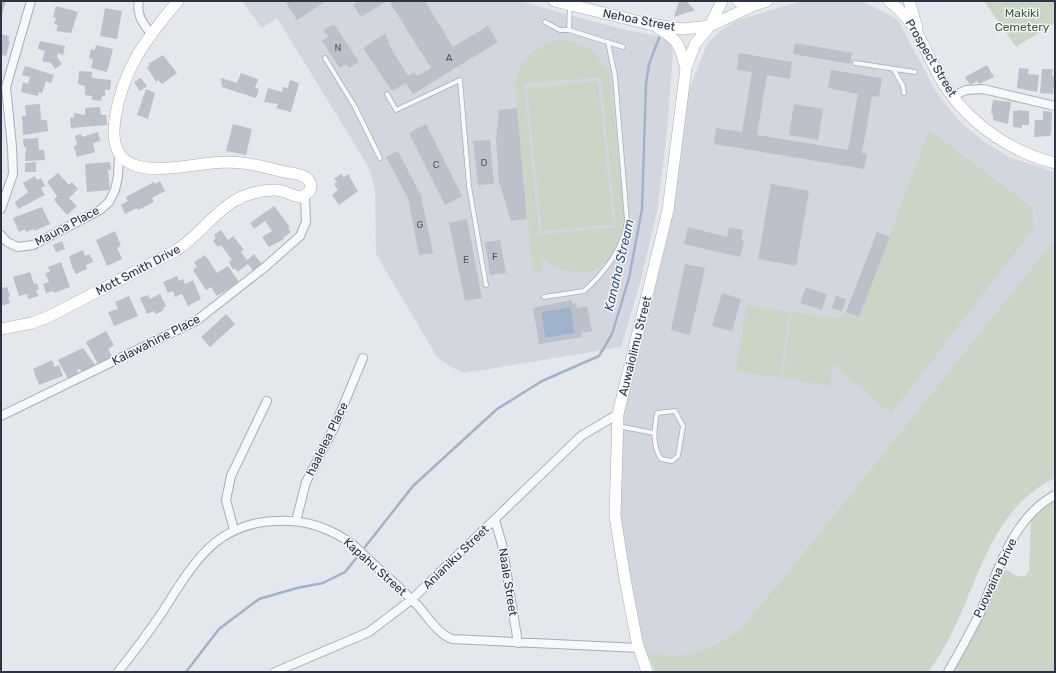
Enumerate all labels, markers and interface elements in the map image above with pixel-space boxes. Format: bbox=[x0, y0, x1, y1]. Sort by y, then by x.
street label: Nehoa Street bbox=[602, 6, 677, 34]
park label: Makiki Cemetery bbox=[995, 6, 1050, 34]
street label: Prospect Street bbox=[902, 17, 960, 100]
house number: N bbox=[335, 42, 342, 54]
house number: A bbox=[446, 52, 453, 64]
house number: D bbox=[481, 157, 488, 169]
house number: C bbox=[433, 159, 440, 171]
street label: Mauna Place bbox=[32, 203, 102, 249]
water label: Kanaha Stream bbox=[601, 218, 637, 312]
house number: G bbox=[417, 219, 424, 231]
street label: Mott Smith Drive bbox=[93, 242, 183, 298]
house number: F bbox=[492, 251, 498, 263]
house number: E bbox=[463, 254, 469, 266]
street label: Auwaiolimu Street bbox=[616, 294, 654, 397]
street label: Kalawahine Place bbox=[110, 312, 203, 368]
street label: haalelea Place bbox=[303, 400, 351, 478]
street label: Anianiku Street bbox=[420, 522, 492, 592]
street label: Kapahu Street bbox=[341, 535, 410, 599]
street label: Puowaina Drive bbox=[970, 536, 1020, 620]
street label: Naale Street bbox=[496, 547, 520, 617]

